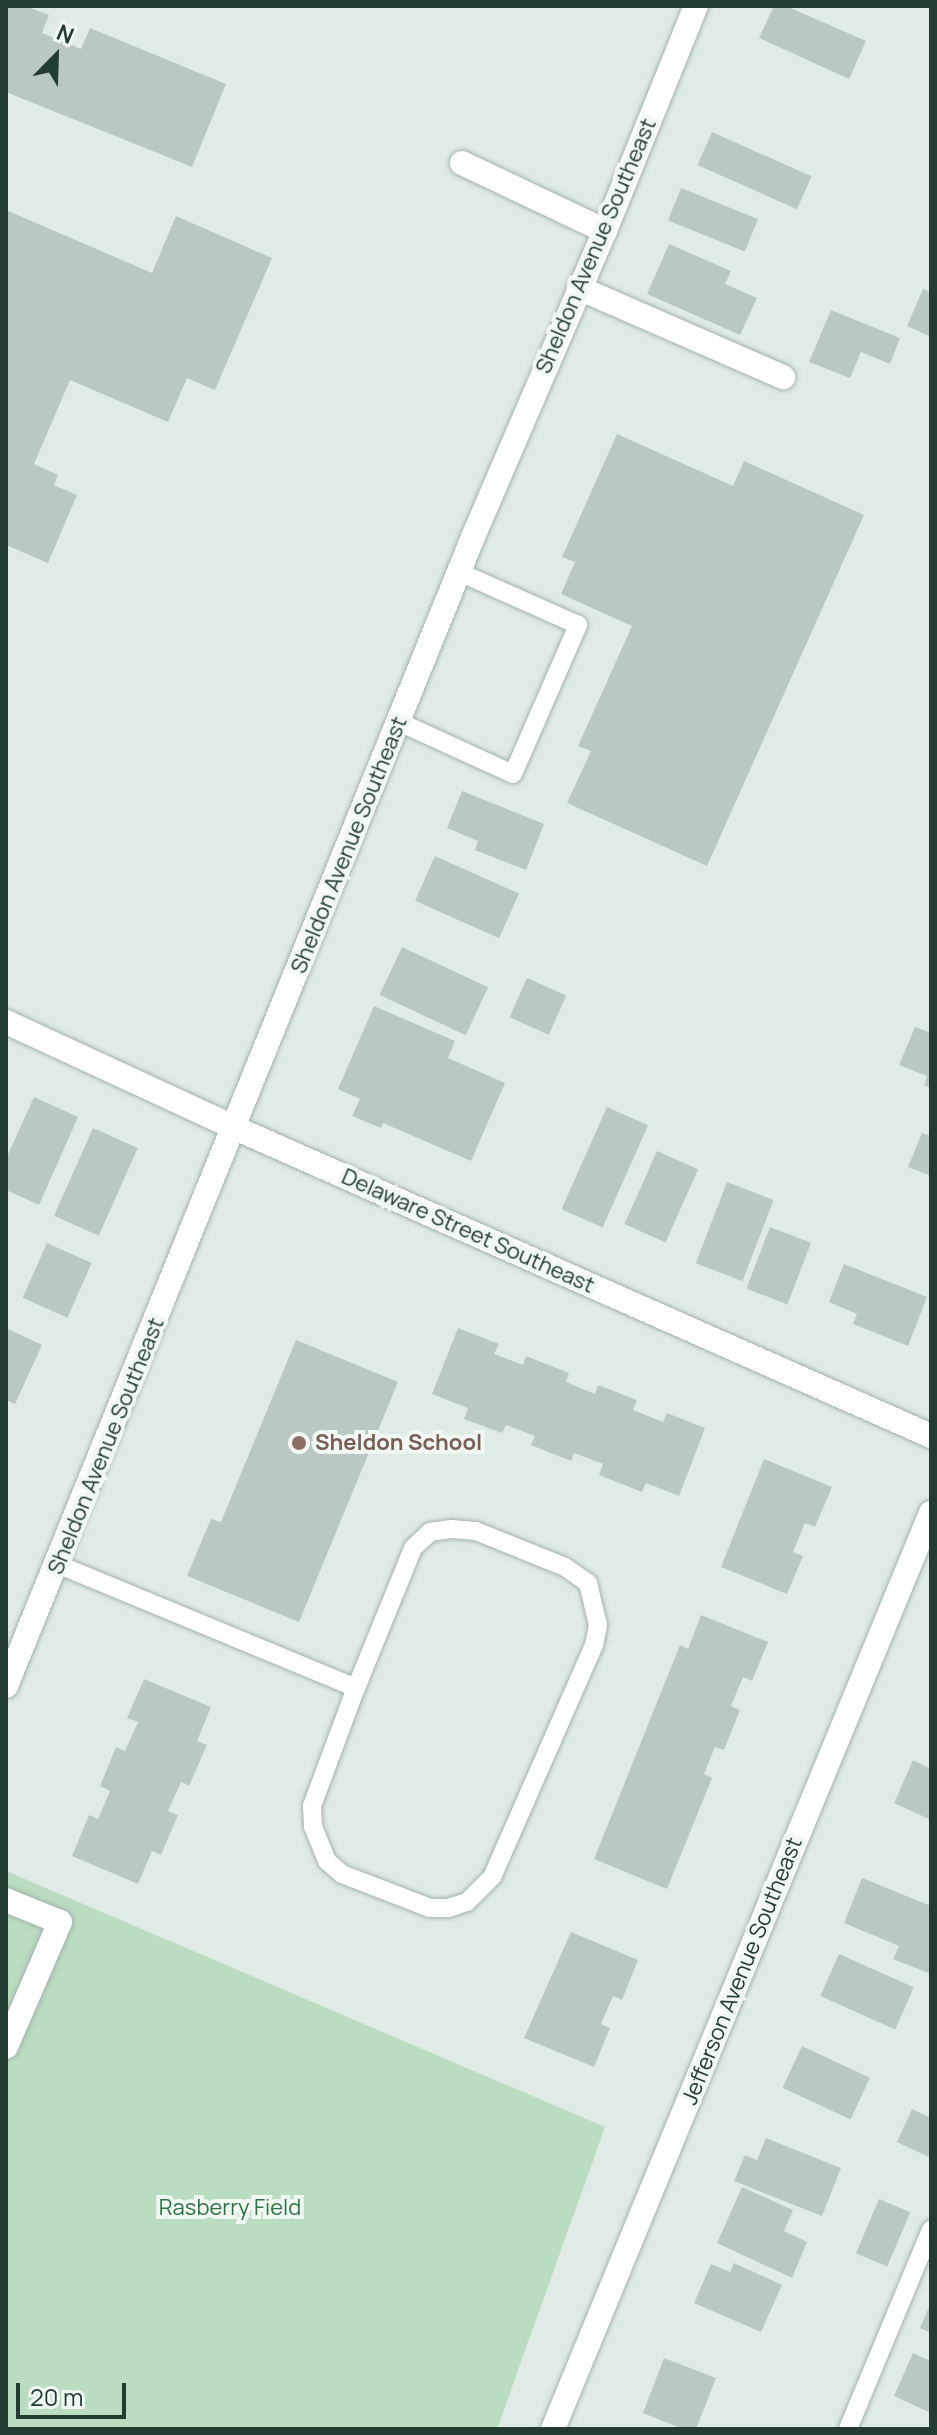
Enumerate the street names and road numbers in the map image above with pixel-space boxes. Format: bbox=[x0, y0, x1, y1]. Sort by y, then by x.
street label: Sheldon Avenue Southeast bbox=[530, 114, 662, 378]
street label: Sheldon Avenue Southeast bbox=[285, 713, 413, 977]
street label: Delaware Street Southeast bbox=[338, 1163, 598, 1299]
street label: Sheldon Avenue Southeast bbox=[42, 1314, 170, 1578]
street label: Jefferson Avenue Southeast bbox=[676, 1833, 808, 2109]

